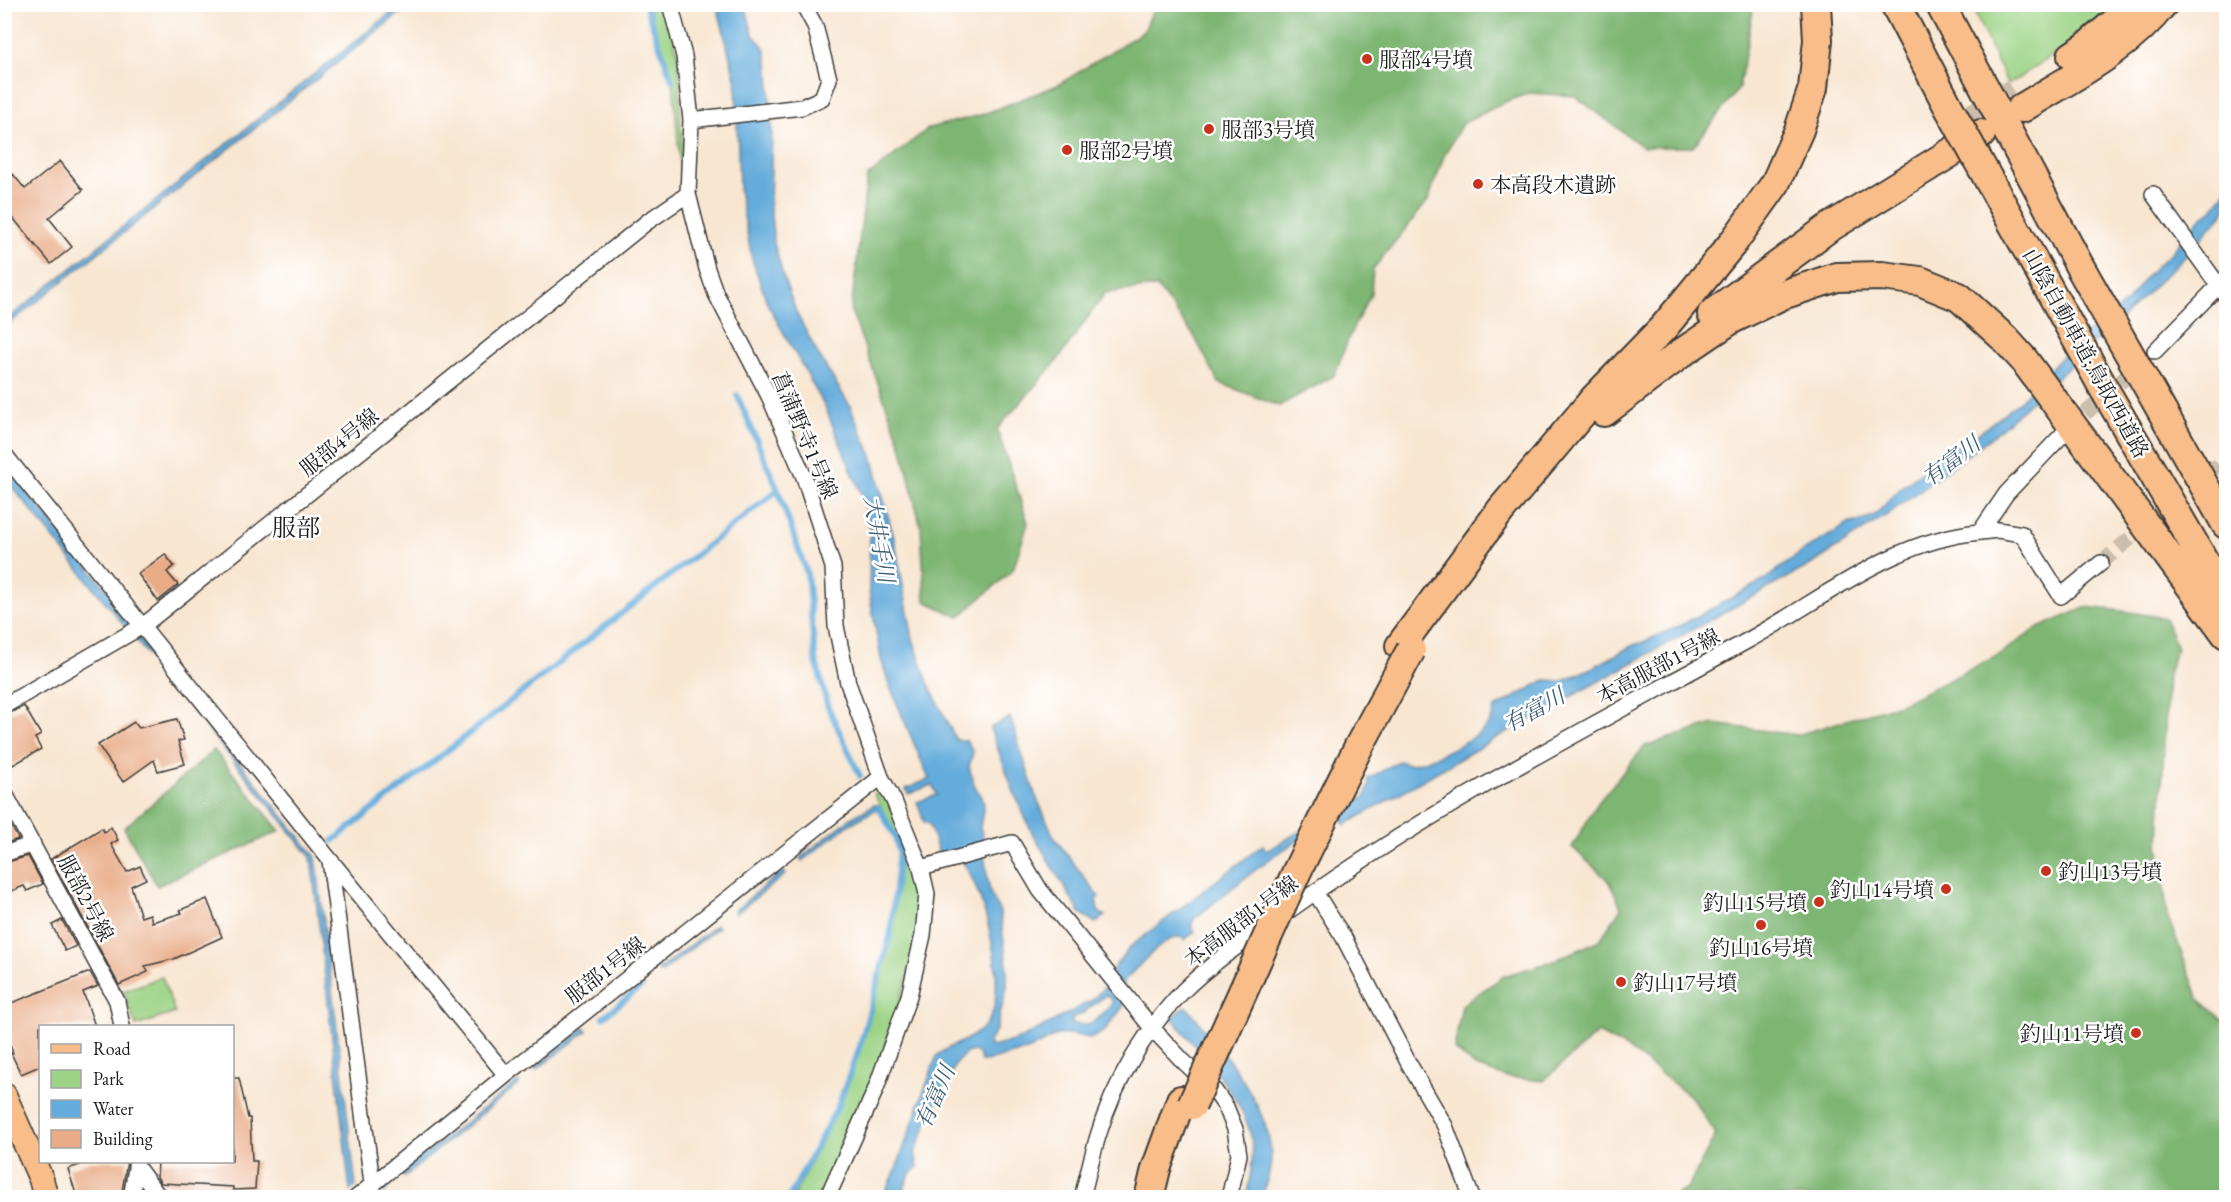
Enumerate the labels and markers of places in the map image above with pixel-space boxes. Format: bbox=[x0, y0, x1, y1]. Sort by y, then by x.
place label: 服部4号墳 bbox=[1379, 46, 1473, 73]
marker: 服部4号墳 bbox=[1360, 52, 1374, 66]
place label: 服部3号墳 bbox=[1221, 116, 1315, 143]
marker: 服部3号墳 bbox=[1202, 122, 1216, 136]
place label: 服部2号墳 bbox=[1079, 137, 1173, 164]
marker: 服部2号墳 bbox=[1060, 143, 1074, 157]
place label: 本高段木遺跡 bbox=[1490, 171, 1616, 198]
marker: 本高段木遺跡 bbox=[1471, 177, 1485, 191]
place label: 釣山13号墳 bbox=[2058, 858, 2162, 885]
marker: 釣山13号墳 bbox=[2039, 864, 2053, 878]
place label: 釣山14号墳 bbox=[1830, 876, 1934, 903]
marker: 釣山14号墳 bbox=[1939, 882, 1953, 896]
place label: 釣山15号墳 bbox=[1703, 889, 1807, 916]
marker: 釣山15号墳 bbox=[1812, 895, 1826, 909]
marker: 釣山16号墳 bbox=[1754, 918, 1768, 932]
place label: 釣山16号墳 bbox=[1709, 934, 1813, 961]
place label: 釣山17号墳 bbox=[1633, 969, 1737, 996]
marker: 釣山17号墳 bbox=[1614, 975, 1628, 989]
place label: 釣山11号墳 bbox=[2020, 1020, 2124, 1047]
marker: 釣山11号墳 bbox=[2129, 1026, 2143, 1040]

